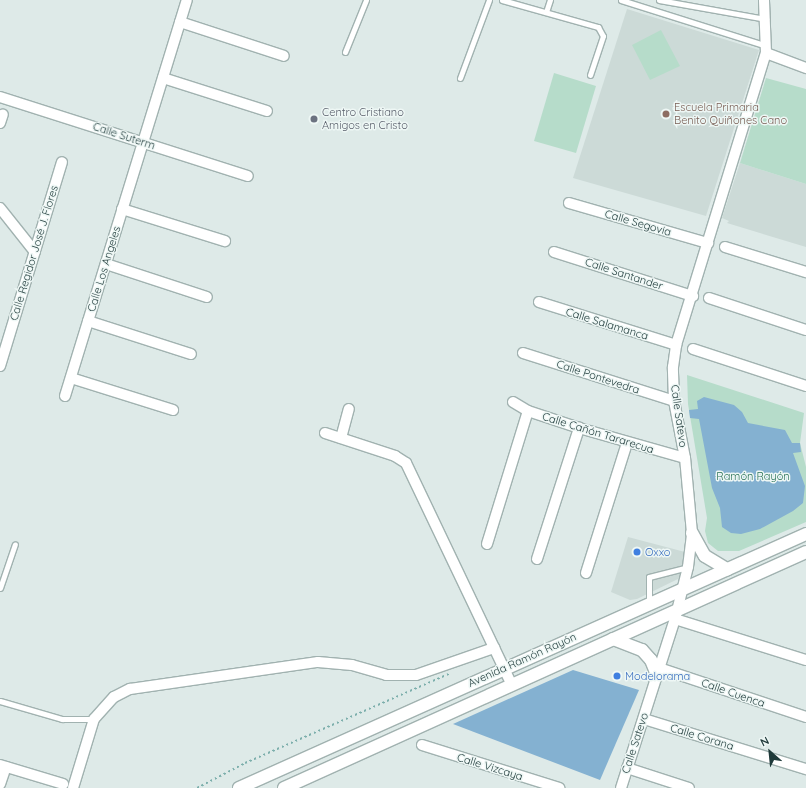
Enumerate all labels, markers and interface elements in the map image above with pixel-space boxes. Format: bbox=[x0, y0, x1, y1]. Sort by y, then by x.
place label: Escuela Primaria Benito Quiñones Cano bbox=[674, 101, 787, 127]
place label: Centro Cristiano Amigos en Cristo bbox=[322, 106, 408, 132]
marker: Escuela Primaria Benito Quiñones Cano bbox=[661, 109, 671, 119]
marker: Centro Cristiano Amigos en Cristo bbox=[309, 114, 319, 124]
street label: Calle Suterm bbox=[91, 120, 157, 152]
street label: Calle Regidor José J. Flores bbox=[7, 184, 61, 322]
street label: Calle Segovia bbox=[603, 207, 673, 239]
street label: Calle Los Angeles bbox=[85, 225, 123, 313]
street label: Calle Santander bbox=[583, 255, 665, 293]
street label: Calle Salamanca bbox=[564, 305, 650, 343]
street label: Calle Pontevedra bbox=[555, 357, 641, 397]
street label: Calle Satevo bbox=[668, 384, 690, 448]
street label: Calle Cañón Tararecua bbox=[541, 410, 655, 456]
park label: Ramón Rayón bbox=[716, 469, 790, 483]
place label: Oxxo bbox=[645, 545, 670, 559]
marker: Oxxo bbox=[632, 547, 642, 557]
street label: Avenida Ramón Rayón bbox=[466, 630, 578, 690]
place label: Modelorama bbox=[625, 669, 690, 683]
marker: Modelorama bbox=[612, 671, 622, 681]
street label: Calle Cuenca bbox=[699, 676, 767, 710]
street label: Calle Satevo bbox=[619, 711, 651, 775]
street label: Calle Corana bbox=[669, 721, 735, 753]
north arrow bbox=[750, 732, 790, 772]
text: N bbox=[758, 733, 771, 749]
street label: Calle Vizcaya bbox=[455, 751, 525, 783]

